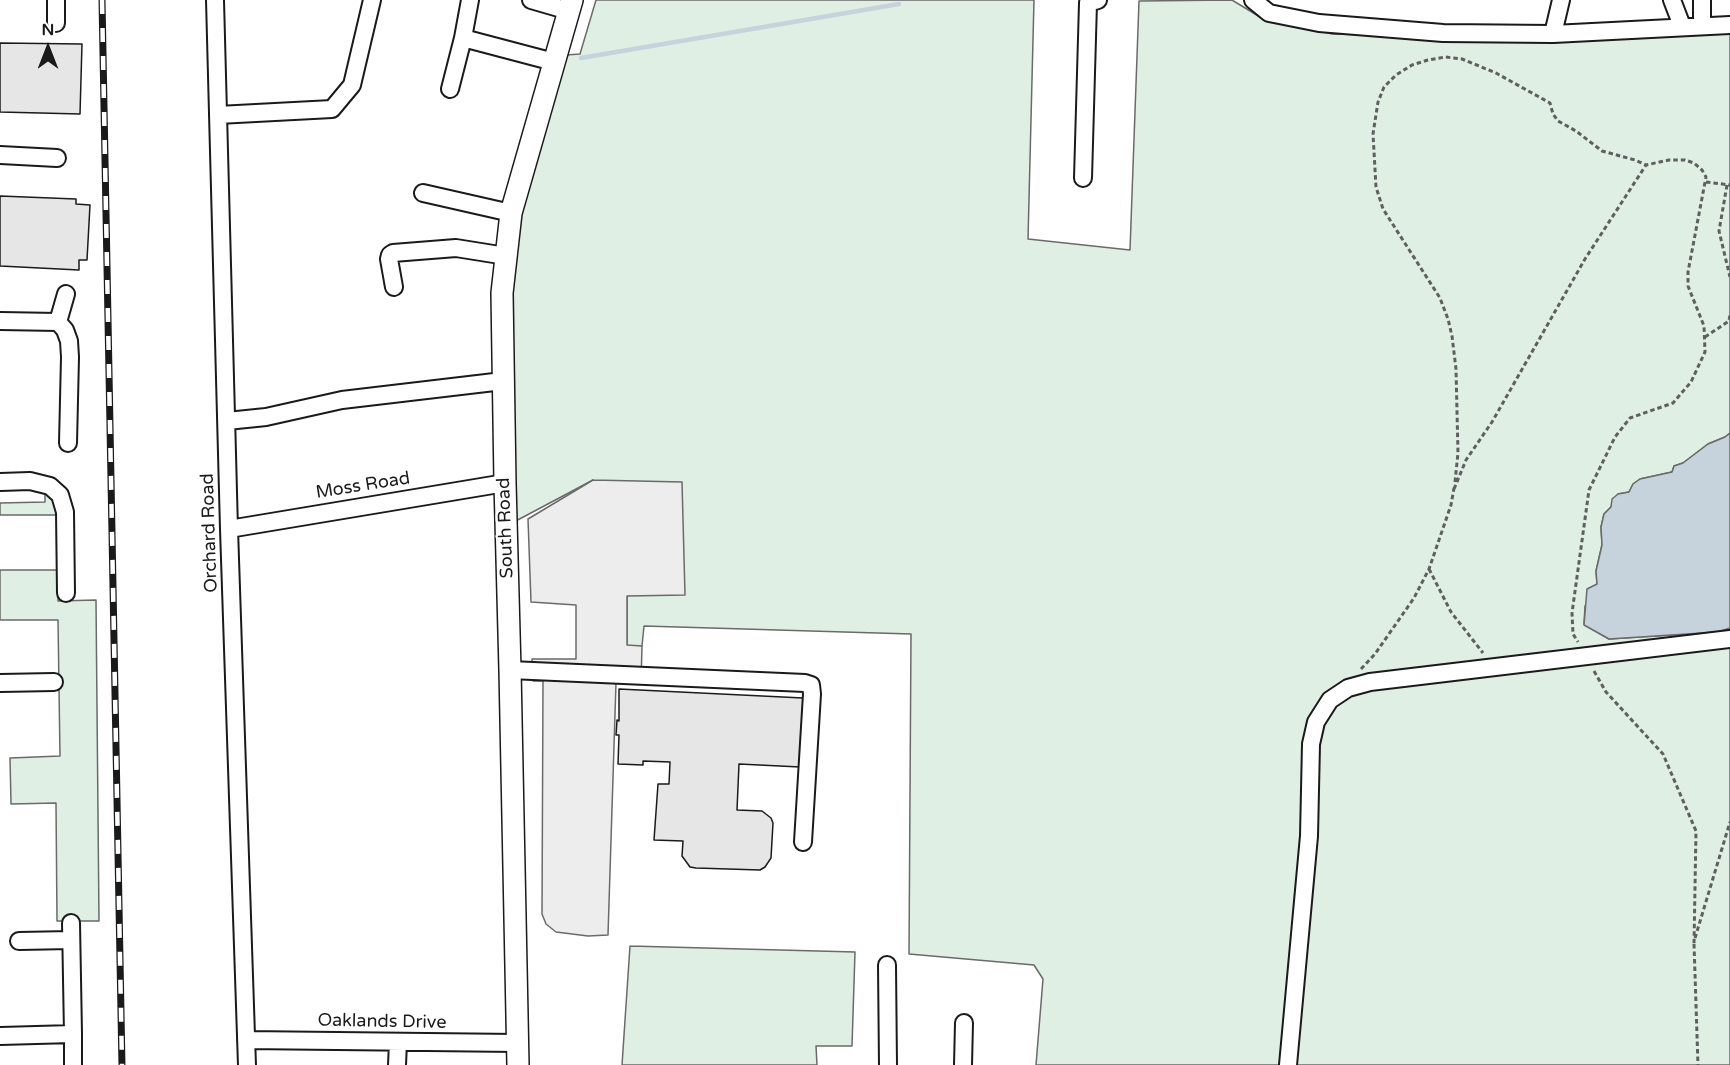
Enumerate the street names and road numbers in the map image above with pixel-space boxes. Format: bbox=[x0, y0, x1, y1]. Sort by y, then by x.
street label: Moss Road bbox=[314, 468, 412, 504]
street label: Orchard Road bbox=[197, 473, 223, 593]
street label: South Road bbox=[493, 477, 519, 579]
street label: Oaklands Drive bbox=[317, 1010, 447, 1034]

